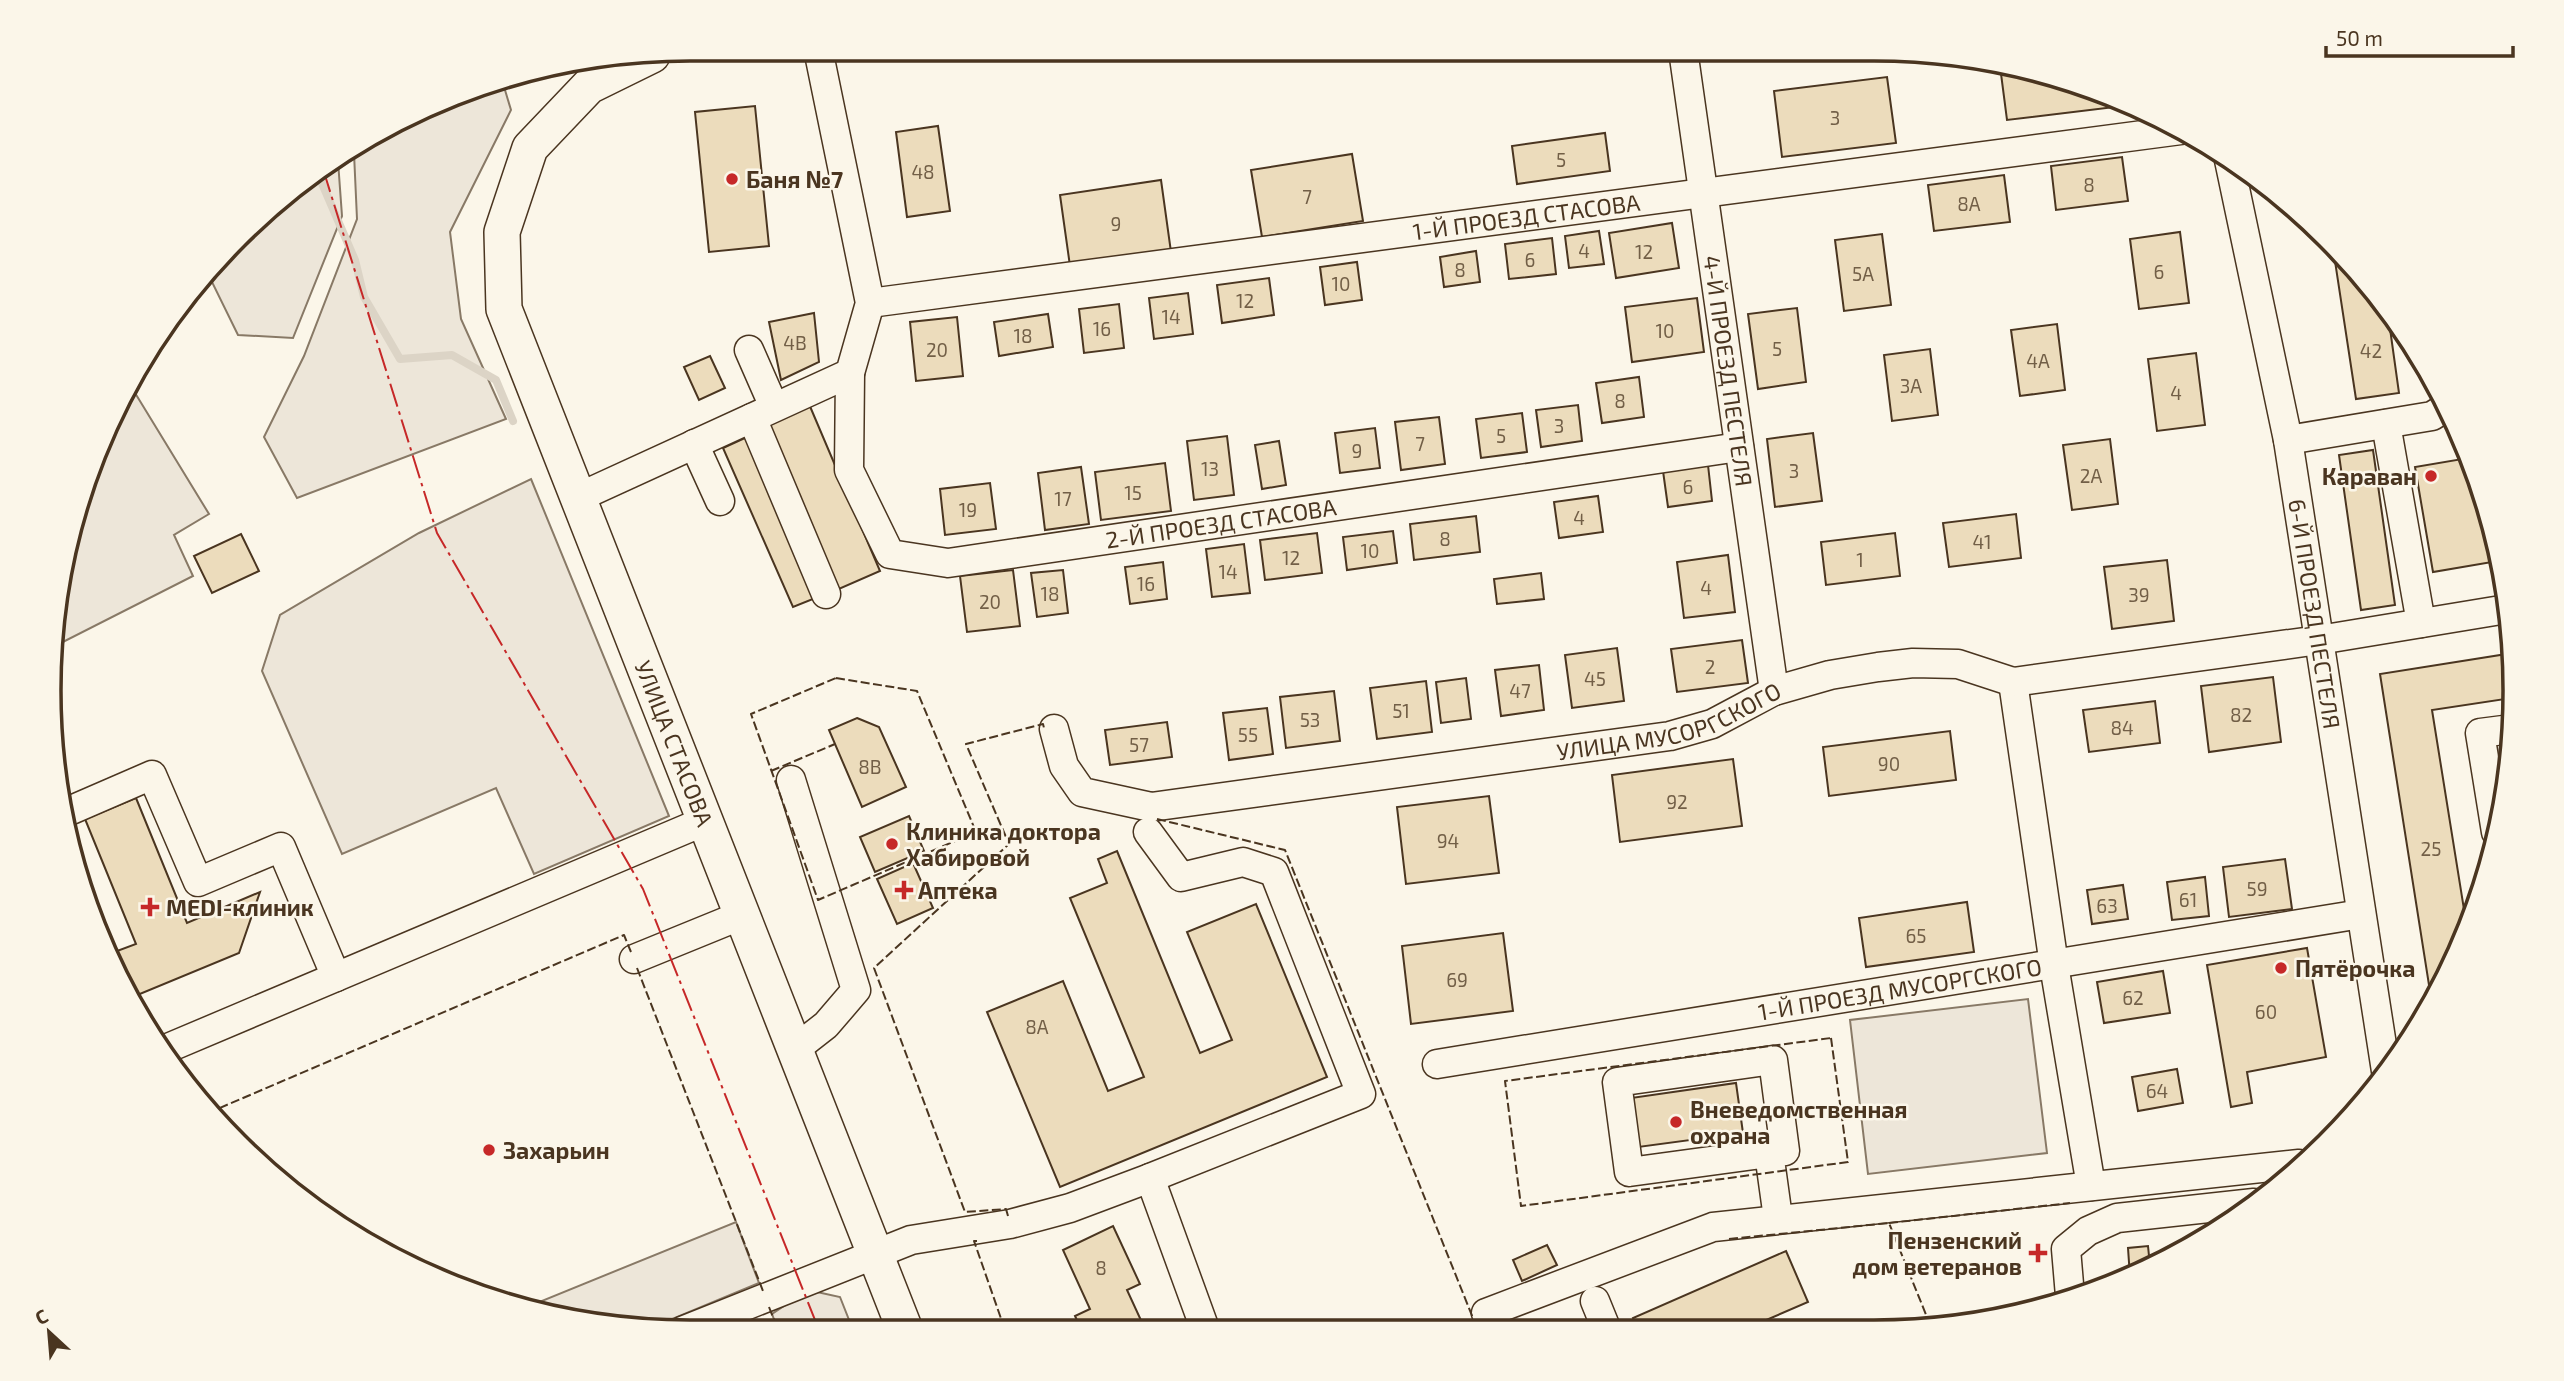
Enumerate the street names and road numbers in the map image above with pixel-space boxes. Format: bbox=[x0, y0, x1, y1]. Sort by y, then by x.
street label: 1-Й ПРОЕЗД СТАСОВА bbox=[1411, 187, 1642, 245]
street label: 4-Й ПРОЕЗД ПЕСТЕЛЯ bbox=[1698, 253, 1759, 488]
street label: 2-Й ПРОЕЗД СТАСОВА bbox=[1104, 492, 1339, 554]
street label: 6-Й ПРОЕЗД ПЕСТЕЛЯ bbox=[2283, 497, 2347, 731]
street label: УЛИЦА СТАСОВА bbox=[629, 656, 720, 831]
street label: УЛИЦА МУСОРГСКОГО bbox=[1555, 676, 1785, 765]
street label: 1-Й ПРОЕЗД МУСОРГСКОГО bbox=[1756, 952, 2044, 1026]

